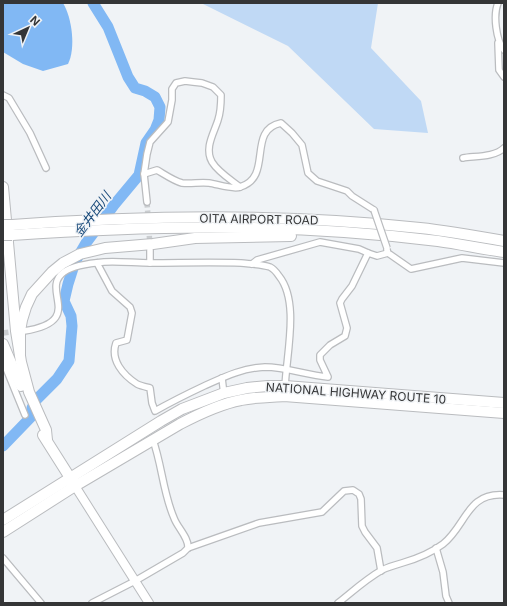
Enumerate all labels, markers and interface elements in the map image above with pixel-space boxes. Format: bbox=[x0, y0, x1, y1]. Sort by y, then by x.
north arrow bbox=[8, 8, 48, 48]
text: N bbox=[27, 13, 43, 29]
water label: 金井田川 bbox=[70, 187, 115, 240]
street label: OITA AIRPORT ROAD bbox=[199, 210, 319, 228]
street label: NATIONAL HIGHWAY ROUTE 10 bbox=[265, 379, 447, 407]

